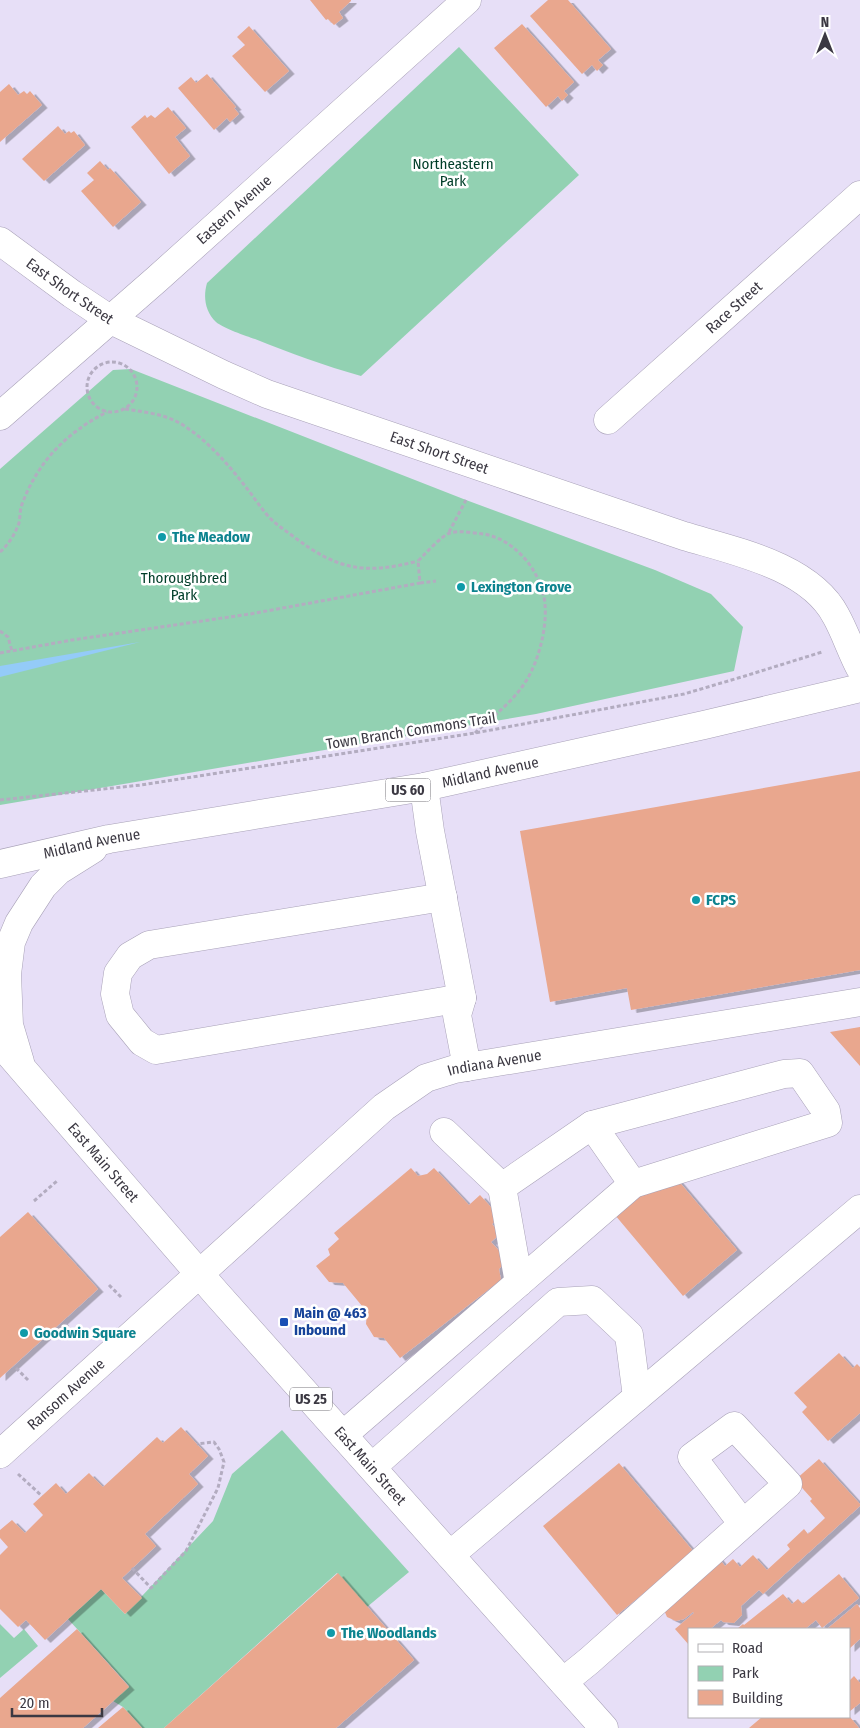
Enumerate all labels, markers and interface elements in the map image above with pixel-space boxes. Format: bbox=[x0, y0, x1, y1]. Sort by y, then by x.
north arrow bbox=[800, 10, 850, 60]
text: N bbox=[821, 14, 829, 31]
park label: Northeastern Park bbox=[412, 155, 494, 190]
street label: Eastern Avenue bbox=[193, 171, 275, 248]
street label: East Short Street bbox=[23, 254, 117, 328]
street label: Race Street bbox=[702, 278, 766, 337]
street label: East Short Street bbox=[388, 428, 491, 478]
place label: The Meadow bbox=[172, 528, 251, 546]
marker: The Meadow bbox=[156, 531, 168, 543]
park label: Thoroughbred Park bbox=[141, 569, 227, 604]
place label: Lexington Grove bbox=[471, 578, 572, 596]
marker: Lexington Grove bbox=[455, 581, 467, 593]
street label: Town Branch Commons Trail bbox=[325, 709, 497, 753]
street label: Midland Avenue bbox=[440, 753, 540, 792]
road number: US 60 bbox=[386, 778, 430, 802]
street label: Midland Avenue bbox=[42, 825, 141, 863]
place label: FCPS bbox=[706, 891, 736, 909]
marker: FCPS bbox=[690, 894, 702, 906]
street label: Indiana Avenue bbox=[445, 1046, 543, 1080]
street label: East Main Street bbox=[64, 1119, 143, 1206]
place label: Main @ 463 Inbound bbox=[294, 1304, 367, 1339]
marker: Main @ 463 Inbound bbox=[278, 1316, 290, 1328]
place label: Goodwin Square bbox=[34, 1324, 136, 1342]
marker: Goodwin Square bbox=[18, 1327, 30, 1339]
street label: Ransom Avenue bbox=[24, 1355, 108, 1434]
road number: US 25 bbox=[290, 1388, 332, 1410]
street label: East Main Street bbox=[330, 1423, 410, 1509]
place label: The Woodlands bbox=[341, 1624, 437, 1642]
marker: The Woodlands bbox=[325, 1627, 337, 1639]
legend bbox=[688, 1628, 850, 1718]
text: Road bbox=[732, 1639, 763, 1657]
text: Park bbox=[732, 1664, 759, 1682]
scale bar bbox=[12, 1686, 102, 1718]
text: Building bbox=[732, 1689, 783, 1707]
text: 20 m bbox=[20, 1694, 50, 1712]

